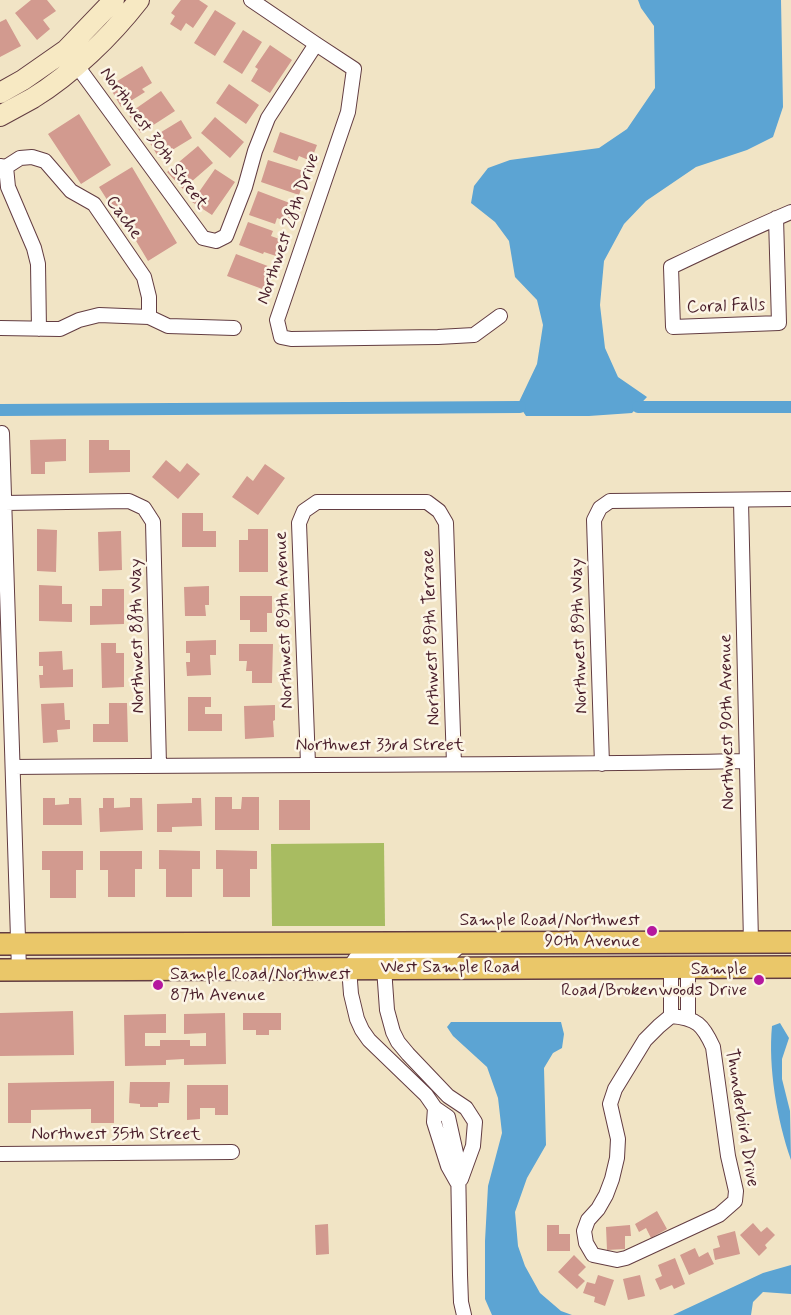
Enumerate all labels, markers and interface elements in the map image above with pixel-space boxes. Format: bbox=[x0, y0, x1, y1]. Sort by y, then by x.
street label: Northwest 30th Street bbox=[94, 64, 212, 214]
street label: Northwest 28th Drive bbox=[253, 150, 325, 308]
street label: Cache bbox=[100, 192, 146, 244]
street label: Coral Falls bbox=[686, 295, 766, 319]
street label: Northwest 89th Avenue bbox=[271, 531, 299, 709]
street label: Northwest 89th Terrace bbox=[418, 548, 446, 726]
street label: Northwest 88th Way bbox=[126, 558, 150, 714]
street label: Northwest 89th Way bbox=[566, 558, 594, 714]
street label: Northwest 90th Avenue bbox=[716, 634, 740, 810]
street label: Northwest 33rd Street bbox=[296, 735, 464, 757]
place label: Sample Road/Northwest 90th Avenue bbox=[459, 910, 640, 952]
marker: Sample Road/Northwest 90th Avenue bbox=[645, 924, 659, 938]
street label: West Sample Road bbox=[380, 957, 520, 979]
place label: Sample Road/Brokenwoods Drive bbox=[561, 959, 747, 1002]
place label: Sample Road/Northwest 87th Avenue bbox=[170, 964, 351, 1006]
marker: Sample Road/Brokenwoods Drive bbox=[752, 973, 766, 987]
marker: Sample Road/Northwest 87th Avenue bbox=[151, 978, 165, 992]
street label: Thunderbird Drive bbox=[719, 1047, 763, 1189]
street label: Northwest 35th Street bbox=[31, 1124, 201, 1146]

